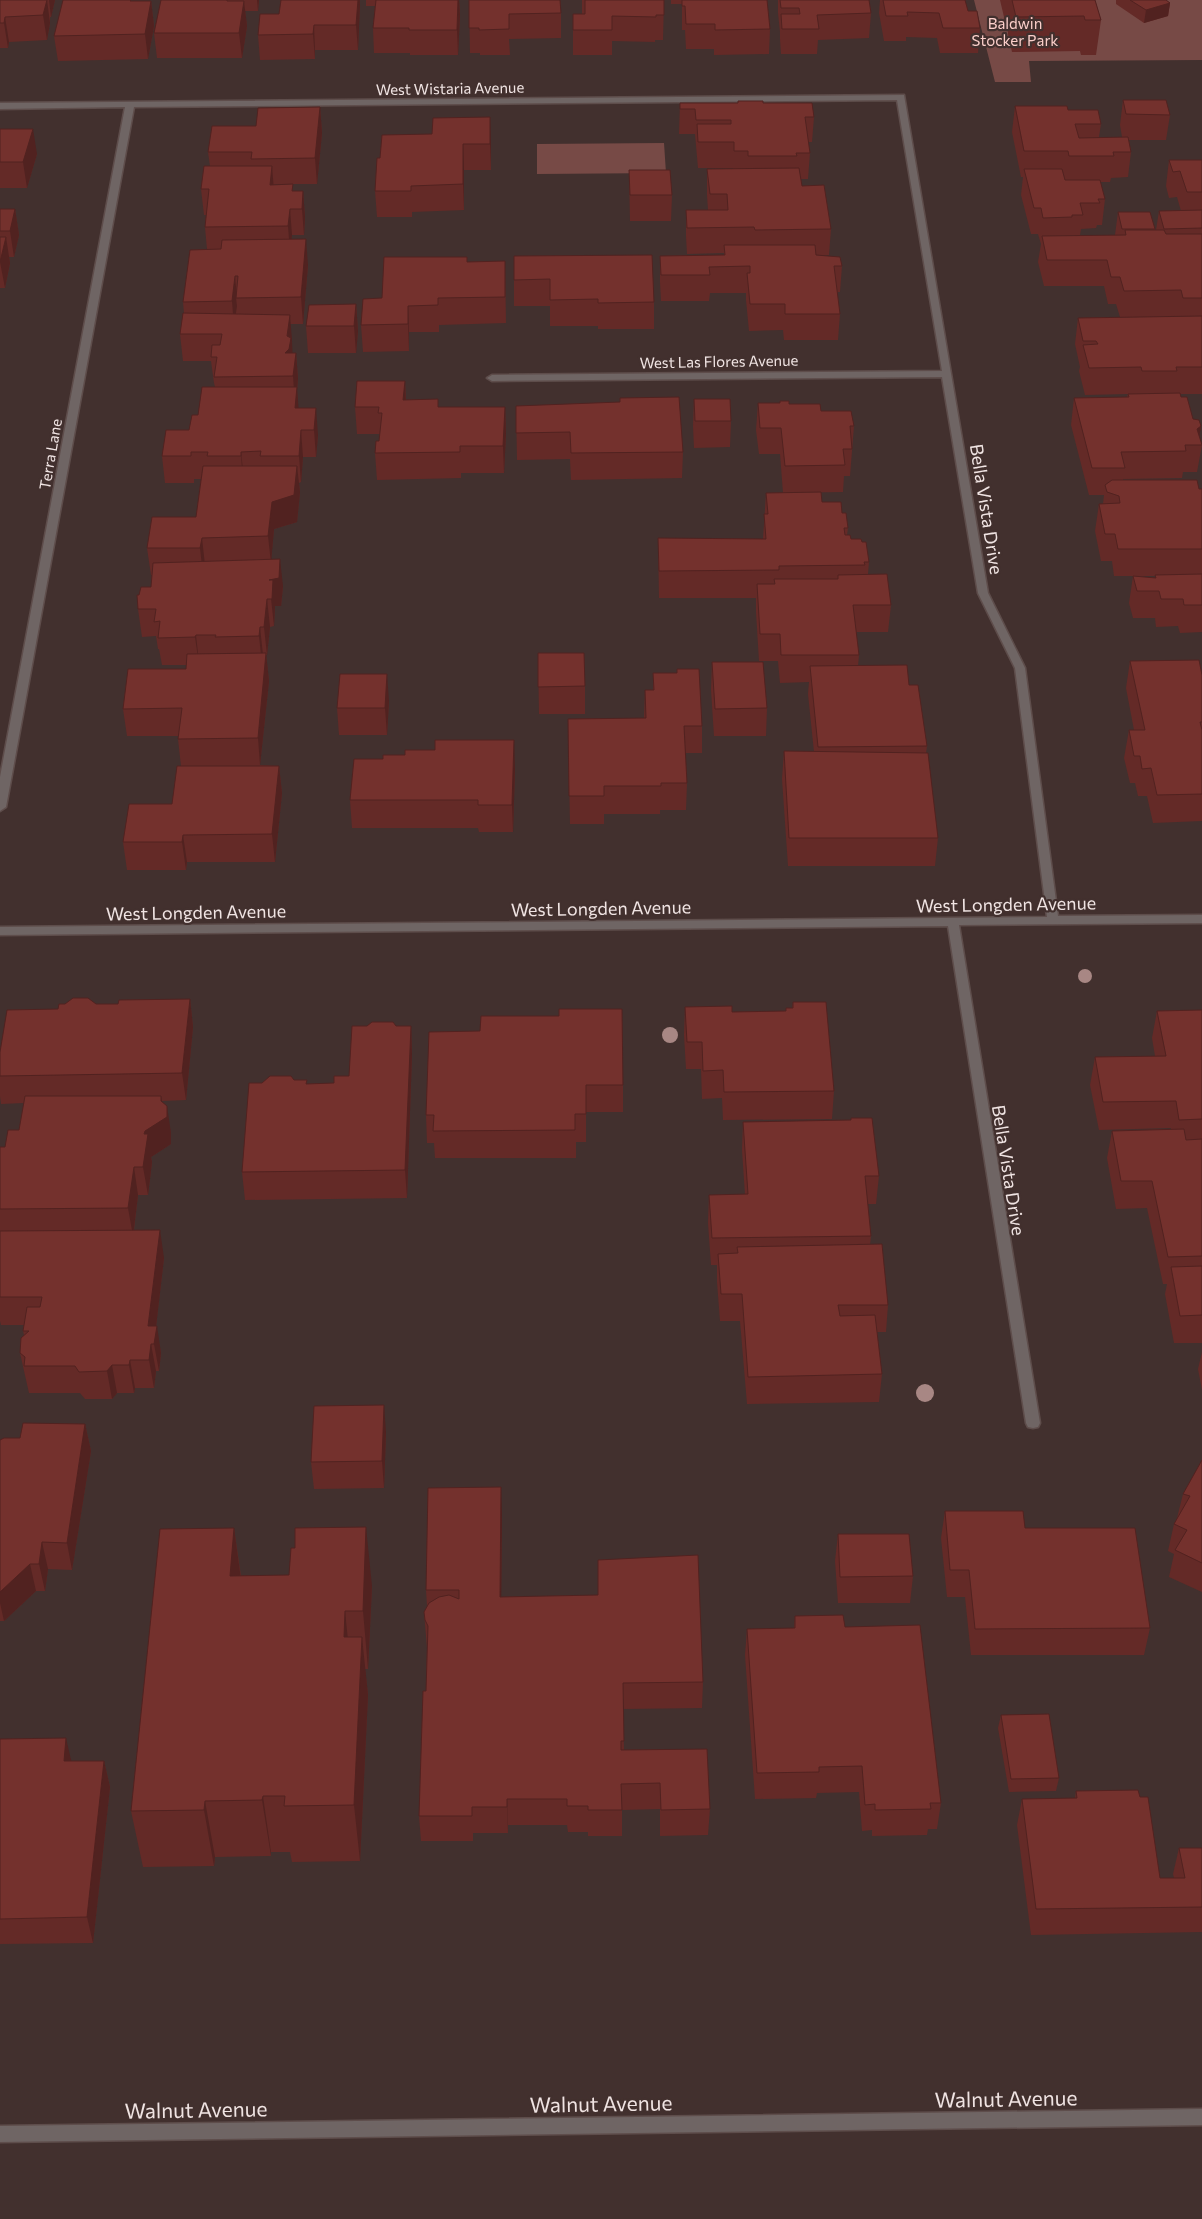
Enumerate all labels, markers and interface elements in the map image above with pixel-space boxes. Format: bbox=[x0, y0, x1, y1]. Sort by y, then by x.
park label: Baldwin Stocker Park bbox=[971, 14, 1059, 49]
street label: West Wistaria Avenue bbox=[376, 78, 524, 98]
street label: West Las Flores Avenue bbox=[639, 351, 799, 371]
street label: Terra Lane bbox=[35, 417, 65, 491]
street label: Bella Vista Drive bbox=[966, 442, 1008, 576]
street label: West Longden Avenue bbox=[916, 891, 1096, 917]
street label: West Longden Avenue bbox=[511, 895, 691, 921]
street label: West Longden Avenue bbox=[106, 899, 286, 925]
street label: Bella Vista Drive bbox=[988, 1103, 1030, 1237]
street label: Walnut Avenue bbox=[934, 2084, 1078, 2112]
street label: Walnut Avenue bbox=[529, 2089, 673, 2117]
street label: Walnut Avenue bbox=[124, 2095, 268, 2123]

